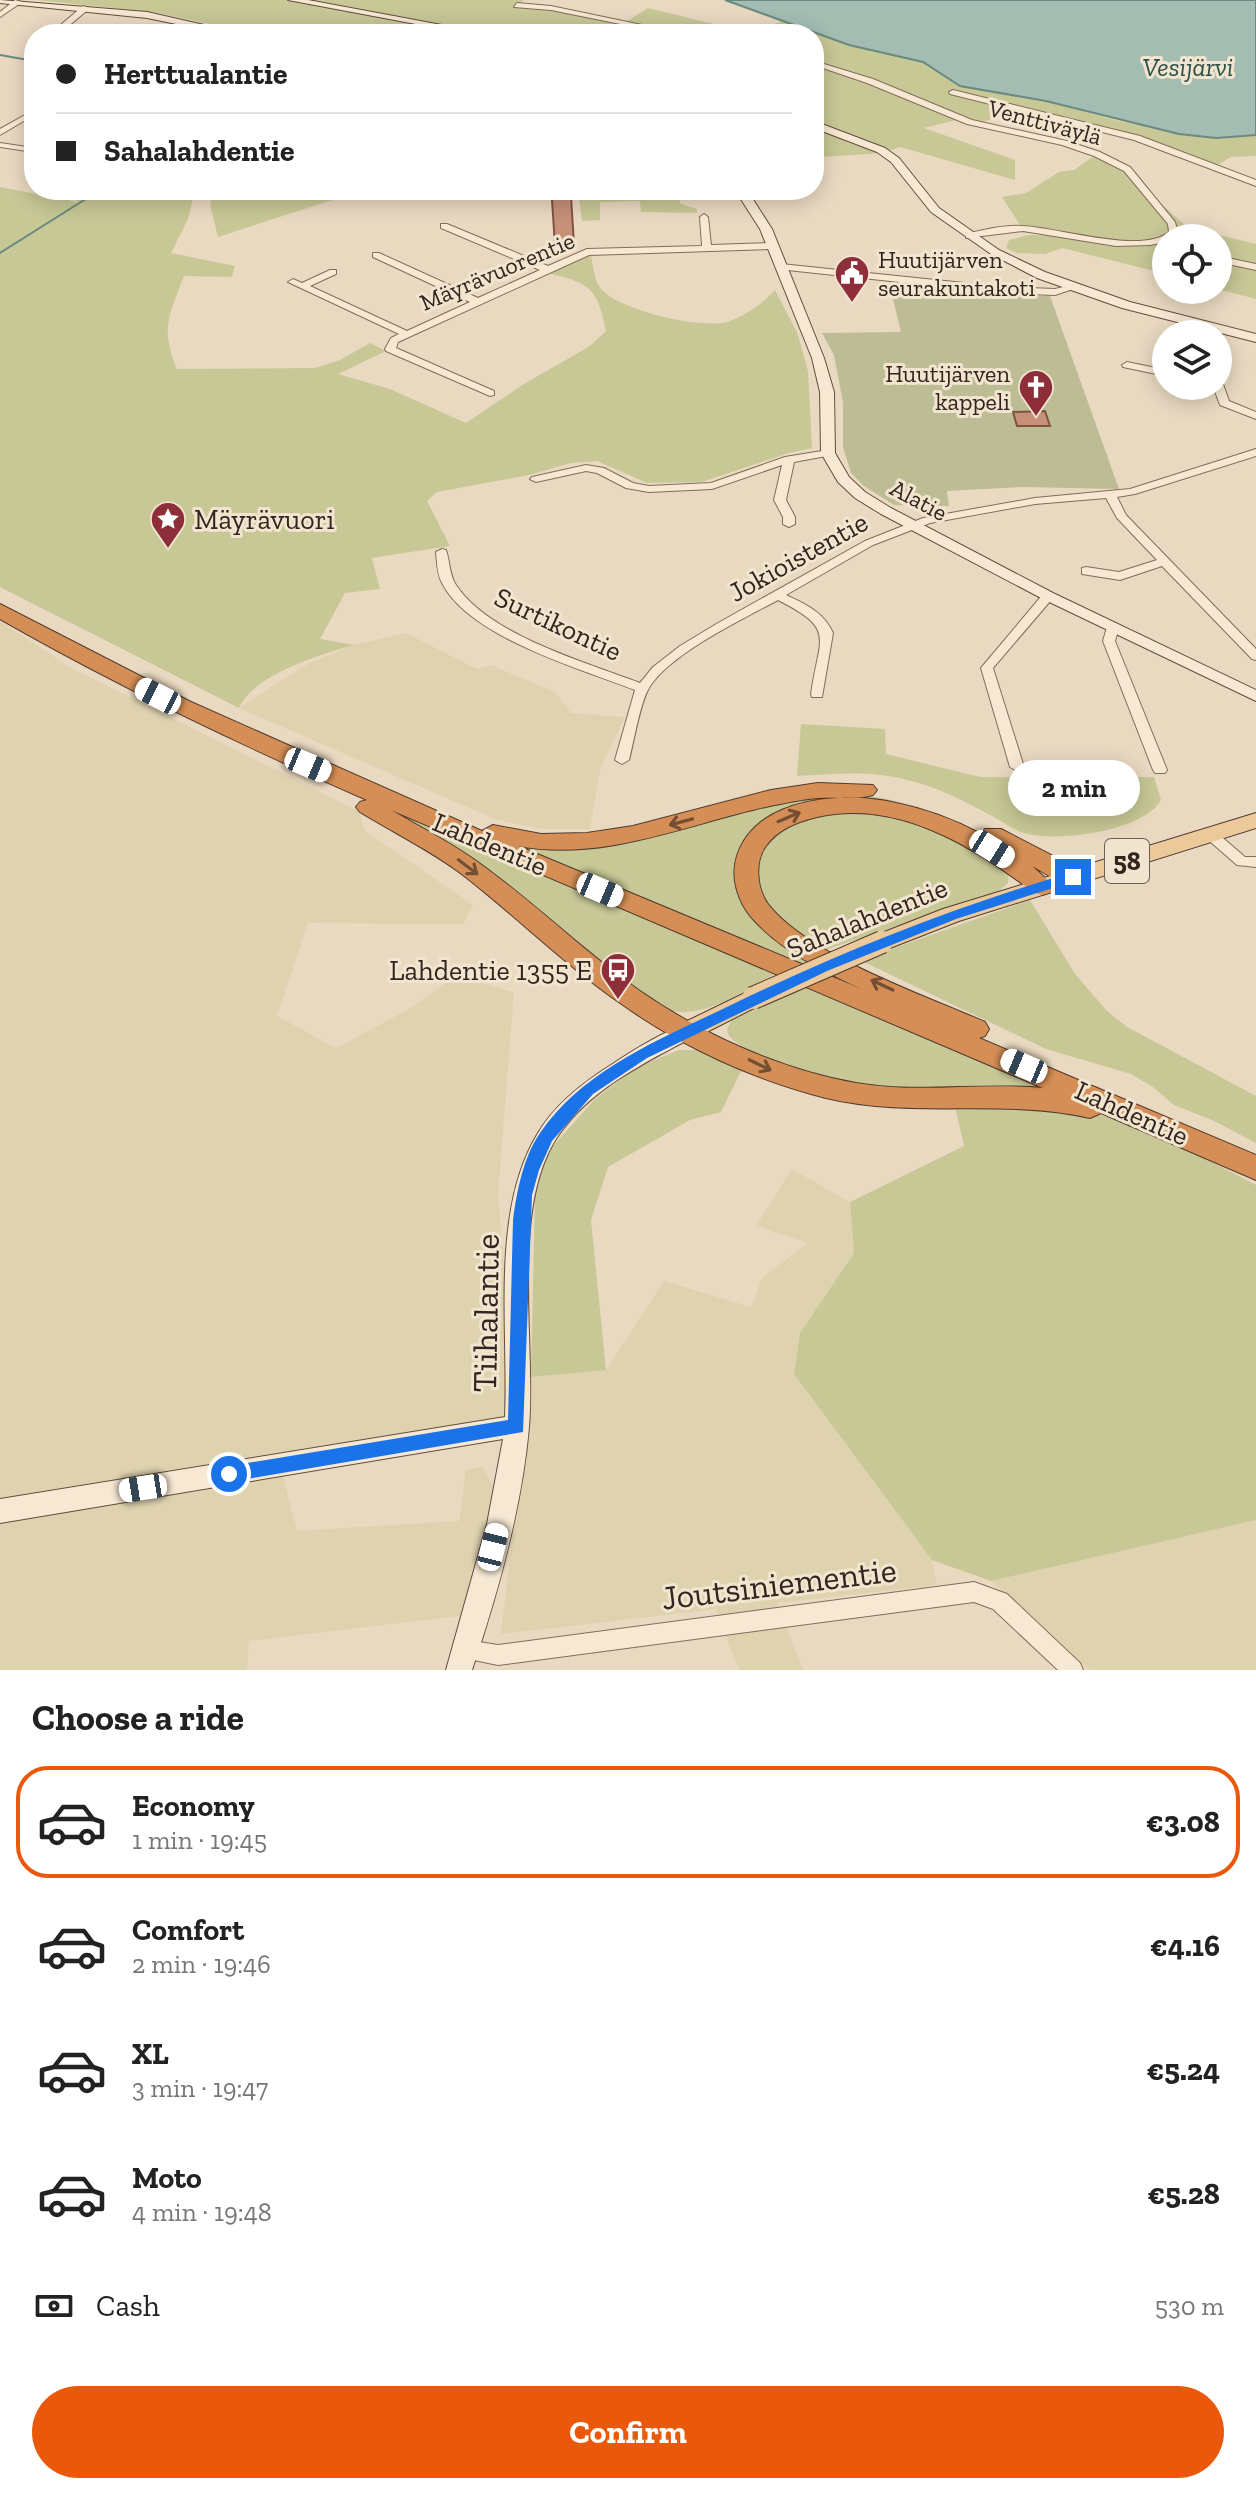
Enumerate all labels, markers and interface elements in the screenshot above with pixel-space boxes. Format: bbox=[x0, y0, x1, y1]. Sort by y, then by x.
water label: Vesijärvi bbox=[1143, 51, 1233, 83]
text: Herttualantie bbox=[104, 56, 288, 92]
street label: Venttiväylä bbox=[984, 93, 1105, 151]
text: Sahalahdentie bbox=[104, 133, 294, 169]
map controls bbox=[1152, 224, 1232, 400]
button: locate bbox=[1152, 224, 1232, 304]
street label: Mäyrävuorentie bbox=[415, 225, 579, 317]
place label: Huutijärven seurakuntakoti bbox=[878, 245, 1035, 302]
public building icon: Huutijärven seurakuntakoti bbox=[833, 254, 871, 304]
button: layers bbox=[1152, 320, 1232, 400]
place label: Huutijärven kappeli bbox=[885, 359, 1010, 416]
church icon: Huutijärven kappeli bbox=[1017, 368, 1055, 418]
street label: Alatie bbox=[886, 473, 952, 527]
place icon: Mäyrävuori bbox=[149, 500, 187, 550]
place label: Mäyrävuori bbox=[194, 503, 334, 536]
street label: Jokioistentie bbox=[723, 505, 873, 609]
street label: Surtikontie bbox=[489, 580, 627, 668]
car bbox=[131, 674, 185, 718]
car bbox=[281, 745, 335, 785]
callout: 2 min bbox=[1007, 761, 1139, 817]
text: 2 min bbox=[1042, 772, 1106, 804]
street label: Lahdentie bbox=[428, 805, 552, 883]
one-way arrow bbox=[776, 809, 801, 824]
one-way arrow bbox=[669, 816, 695, 831]
car bbox=[965, 826, 1019, 872]
road number: 58 bbox=[1105, 839, 1149, 883]
one-way arrow bbox=[457, 859, 478, 876]
route end bbox=[1055, 859, 1091, 895]
car bbox=[573, 870, 627, 910]
street label: Sahalahdentie bbox=[782, 871, 952, 965]
bus stop icon: Lahdentie 1355 E bbox=[599, 951, 637, 1001]
place label: Lahdentie 1355 E bbox=[389, 954, 592, 987]
one-way arrow bbox=[870, 977, 894, 992]
car bbox=[997, 1046, 1051, 1086]
one-way arrow bbox=[748, 1058, 771, 1073]
street label: Lahdentie bbox=[1070, 1073, 1194, 1153]
street label: Tiihalantie bbox=[464, 1233, 508, 1393]
route start bbox=[211, 1456, 247, 1492]
car bbox=[117, 1472, 169, 1504]
car bbox=[476, 1521, 510, 1573]
street label: Joutsiniementie bbox=[659, 1549, 899, 1619]
text: Choose a ride bbox=[32, 1696, 244, 1739]
icon: car bbox=[36, 1786, 108, 1858]
text: Economy bbox=[132, 1788, 255, 1824]
text: €3.08 bbox=[1146, 1804, 1220, 1840]
text: 1 min · 19:45 bbox=[132, 1824, 267, 1856]
icon: car bbox=[36, 1910, 108, 1982]
text: Comfort bbox=[132, 1912, 244, 1948]
text: €4.16 bbox=[1150, 1928, 1220, 1964]
text: 2 min · 19:46 bbox=[132, 1948, 271, 1980]
icon: car bbox=[36, 2034, 108, 2106]
text: XL bbox=[132, 2036, 169, 2072]
text: €5.24 bbox=[1147, 2052, 1220, 2088]
text: 3 min · 19:47 bbox=[132, 2072, 268, 2104]
icon: car bbox=[36, 2158, 108, 2230]
text: Moto bbox=[132, 2160, 202, 2196]
text: €5.28 bbox=[1147, 2176, 1220, 2212]
text: 4 min · 19:48 bbox=[132, 2196, 272, 2228]
icon: cash bbox=[32, 2284, 76, 2328]
text: Cash bbox=[96, 2288, 160, 2324]
text: 530 m bbox=[1155, 2290, 1224, 2322]
button: Confirm bbox=[32, 2386, 1224, 2478]

